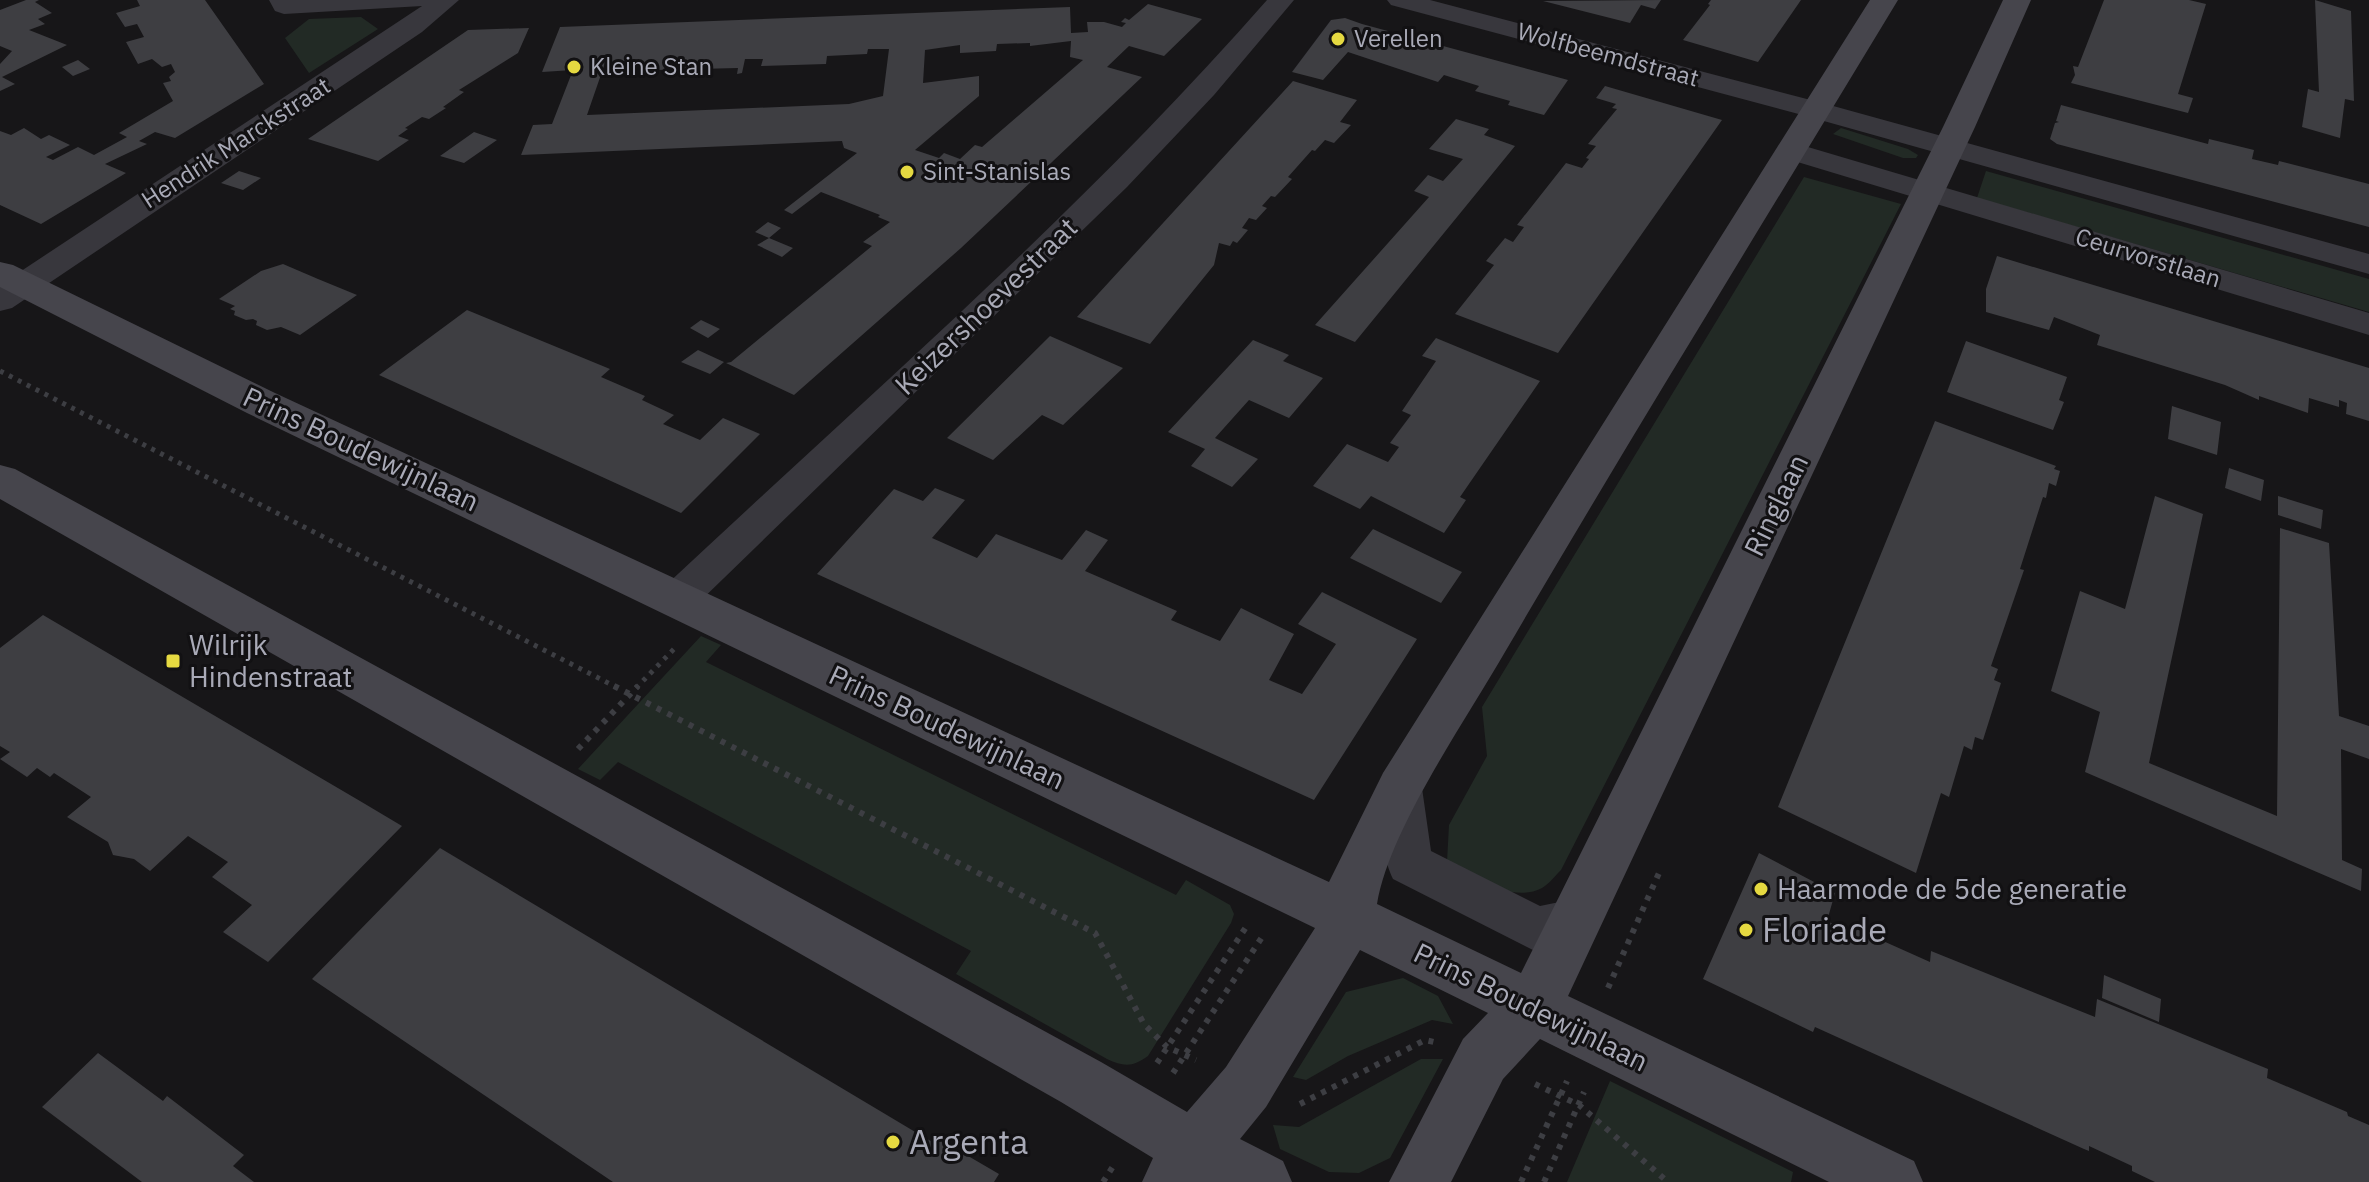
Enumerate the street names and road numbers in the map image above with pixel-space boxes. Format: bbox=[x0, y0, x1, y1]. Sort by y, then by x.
street label: Wolfbeemdstraat bbox=[1514, 14, 1703, 94]
street label: Hendrik Marckstraat bbox=[135, 69, 336, 215]
street label: Keizershoevestraat bbox=[886, 209, 1085, 402]
street label: Ceurvorstlaan bbox=[2072, 220, 2225, 294]
street label: Prins Boudewijnlaan bbox=[237, 378, 485, 519]
street label: Ringlaan bbox=[1735, 448, 1816, 562]
street label: Prins Boudewijnlaan bbox=[823, 656, 1071, 797]
street label: Prins Boudewijnlaan bbox=[1408, 934, 1655, 1079]

